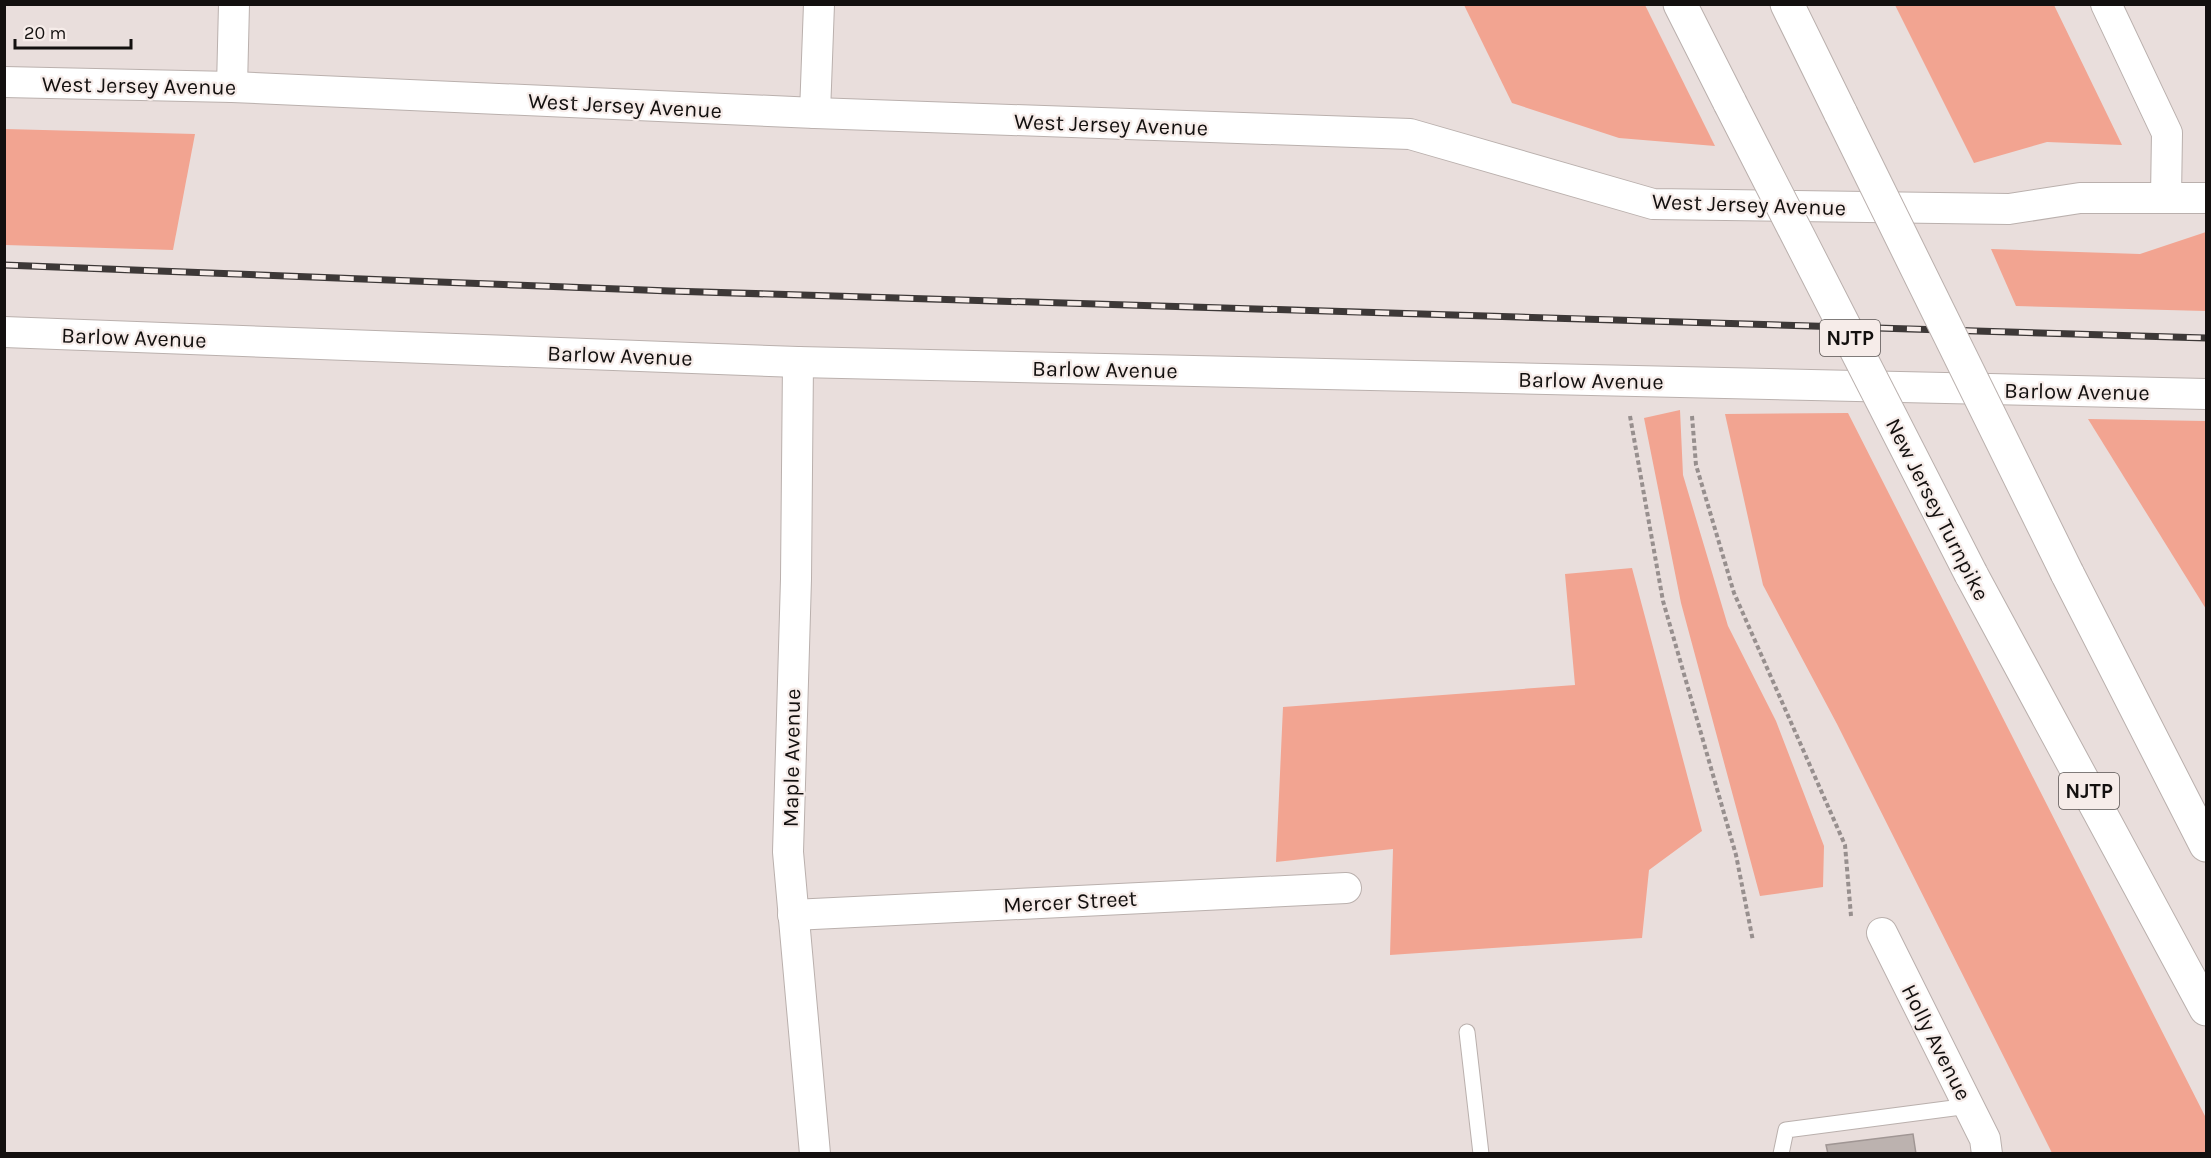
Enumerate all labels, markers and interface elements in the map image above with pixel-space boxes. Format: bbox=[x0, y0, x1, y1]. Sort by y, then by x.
scale bar bbox=[15, 12, 130, 50]
text: 20 m bbox=[24, 22, 66, 44]
street label: West Jersey Avenue bbox=[42, 71, 236, 101]
street label: West Jersey Avenue bbox=[527, 88, 723, 124]
street label: West Jersey Avenue bbox=[1013, 109, 1208, 141]
street label: West Jersey Avenue bbox=[1651, 189, 1846, 221]
road number: NJTP bbox=[1820, 320, 1880, 356]
street label: Barlow Avenue bbox=[61, 322, 207, 354]
street label: Barlow Avenue bbox=[547, 340, 693, 372]
street label: Barlow Avenue bbox=[1032, 356, 1178, 384]
street label: Barlow Avenue bbox=[1518, 367, 1664, 395]
street label: Barlow Avenue bbox=[2004, 378, 2150, 406]
street label: New Jersey Turnpike bbox=[1880, 414, 1994, 605]
street label: Maple Avenue bbox=[778, 688, 806, 828]
road number: NJTP bbox=[2059, 773, 2119, 809]
street label: Mercer Street bbox=[1002, 886, 1138, 918]
street label: Holly Avenue bbox=[1896, 980, 1977, 1105]

